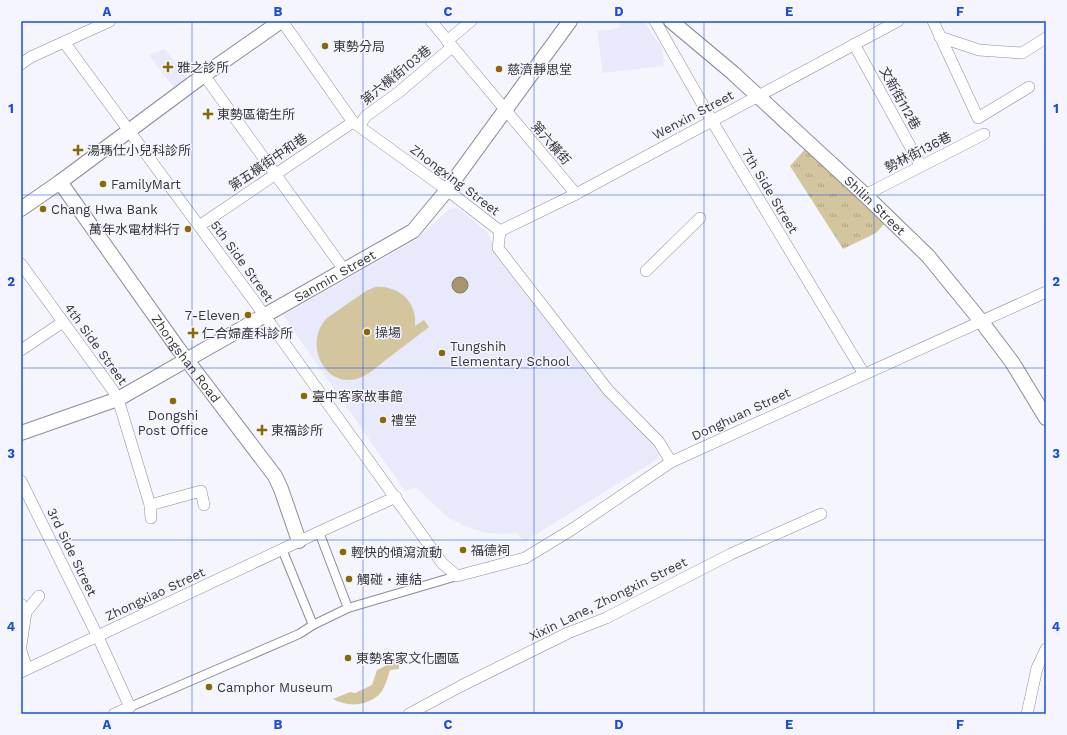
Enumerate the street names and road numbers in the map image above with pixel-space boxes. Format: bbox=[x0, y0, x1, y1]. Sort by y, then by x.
street label: 第六橫街103巷 bbox=[358, 42, 434, 108]
street label: 文新街112巷 bbox=[877, 64, 923, 132]
street label: Wenxin Street bbox=[650, 87, 737, 143]
street label: 第六橫街 bbox=[528, 118, 574, 168]
street label: 勢林街136巷 bbox=[882, 129, 954, 175]
street label: 第五橫街中和巷 bbox=[226, 130, 310, 194]
street label: Zhongxing Street bbox=[407, 142, 503, 219]
street label: 7th Side Street bbox=[739, 146, 801, 237]
street label: Shilin Street bbox=[841, 172, 909, 238]
street label: 5th Side Street bbox=[208, 218, 277, 305]
street label: Sanmin Street bbox=[291, 246, 378, 305]
street label: 4th Side Street bbox=[61, 300, 131, 388]
street label: Zhongshan Road bbox=[149, 312, 224, 405]
street label: Donghuan Street bbox=[689, 384, 793, 443]
street label: 3rd Side Street bbox=[44, 505, 100, 599]
street label: Xixin Lane, Zhongxin Street bbox=[527, 554, 690, 644]
street label: Zhongxiao Street bbox=[103, 564, 208, 624]

